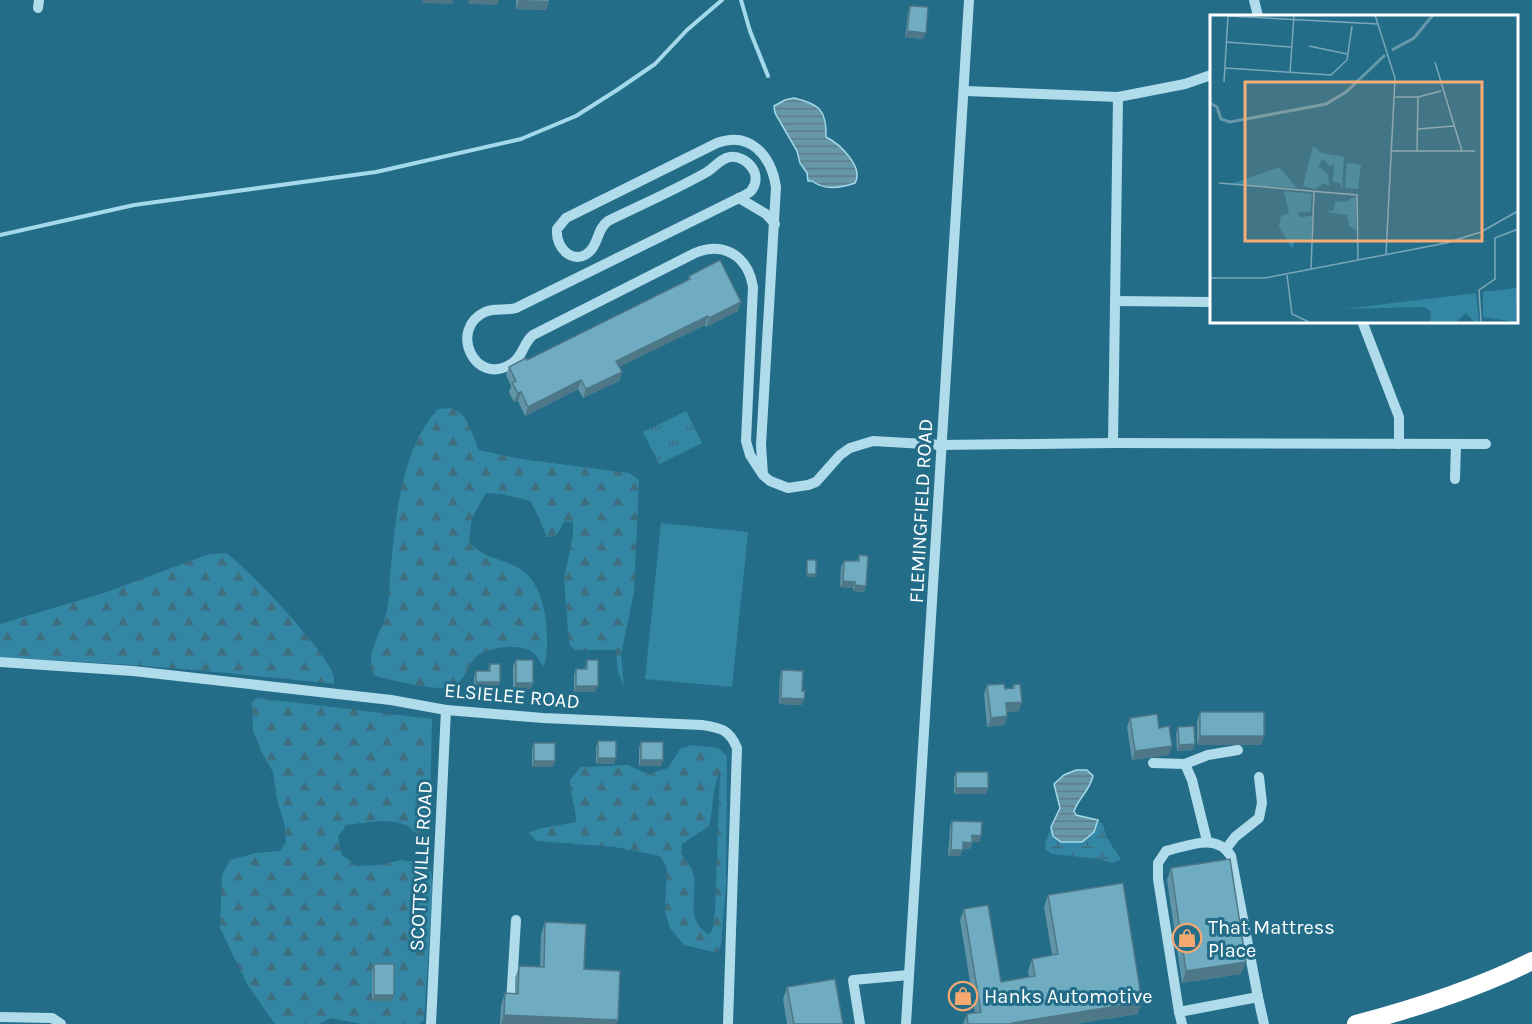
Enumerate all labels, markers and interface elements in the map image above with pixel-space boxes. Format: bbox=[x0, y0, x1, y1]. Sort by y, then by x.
inset map bbox=[1210, 15, 1517, 322]
street label: FLEMINGFIELD ROAD bbox=[905, 418, 937, 604]
street label: ELSIELEE ROAD bbox=[443, 679, 581, 713]
street label: SCOTTSVILLE ROAD bbox=[405, 780, 437, 952]
place label: That Mattress Place bbox=[1208, 916, 1335, 962]
shop icon: That Mattress Place bbox=[1171, 922, 1203, 954]
shop icon: Hanks Automotive bbox=[947, 980, 979, 1012]
place label: Hanks Automotive bbox=[984, 985, 1152, 1008]

